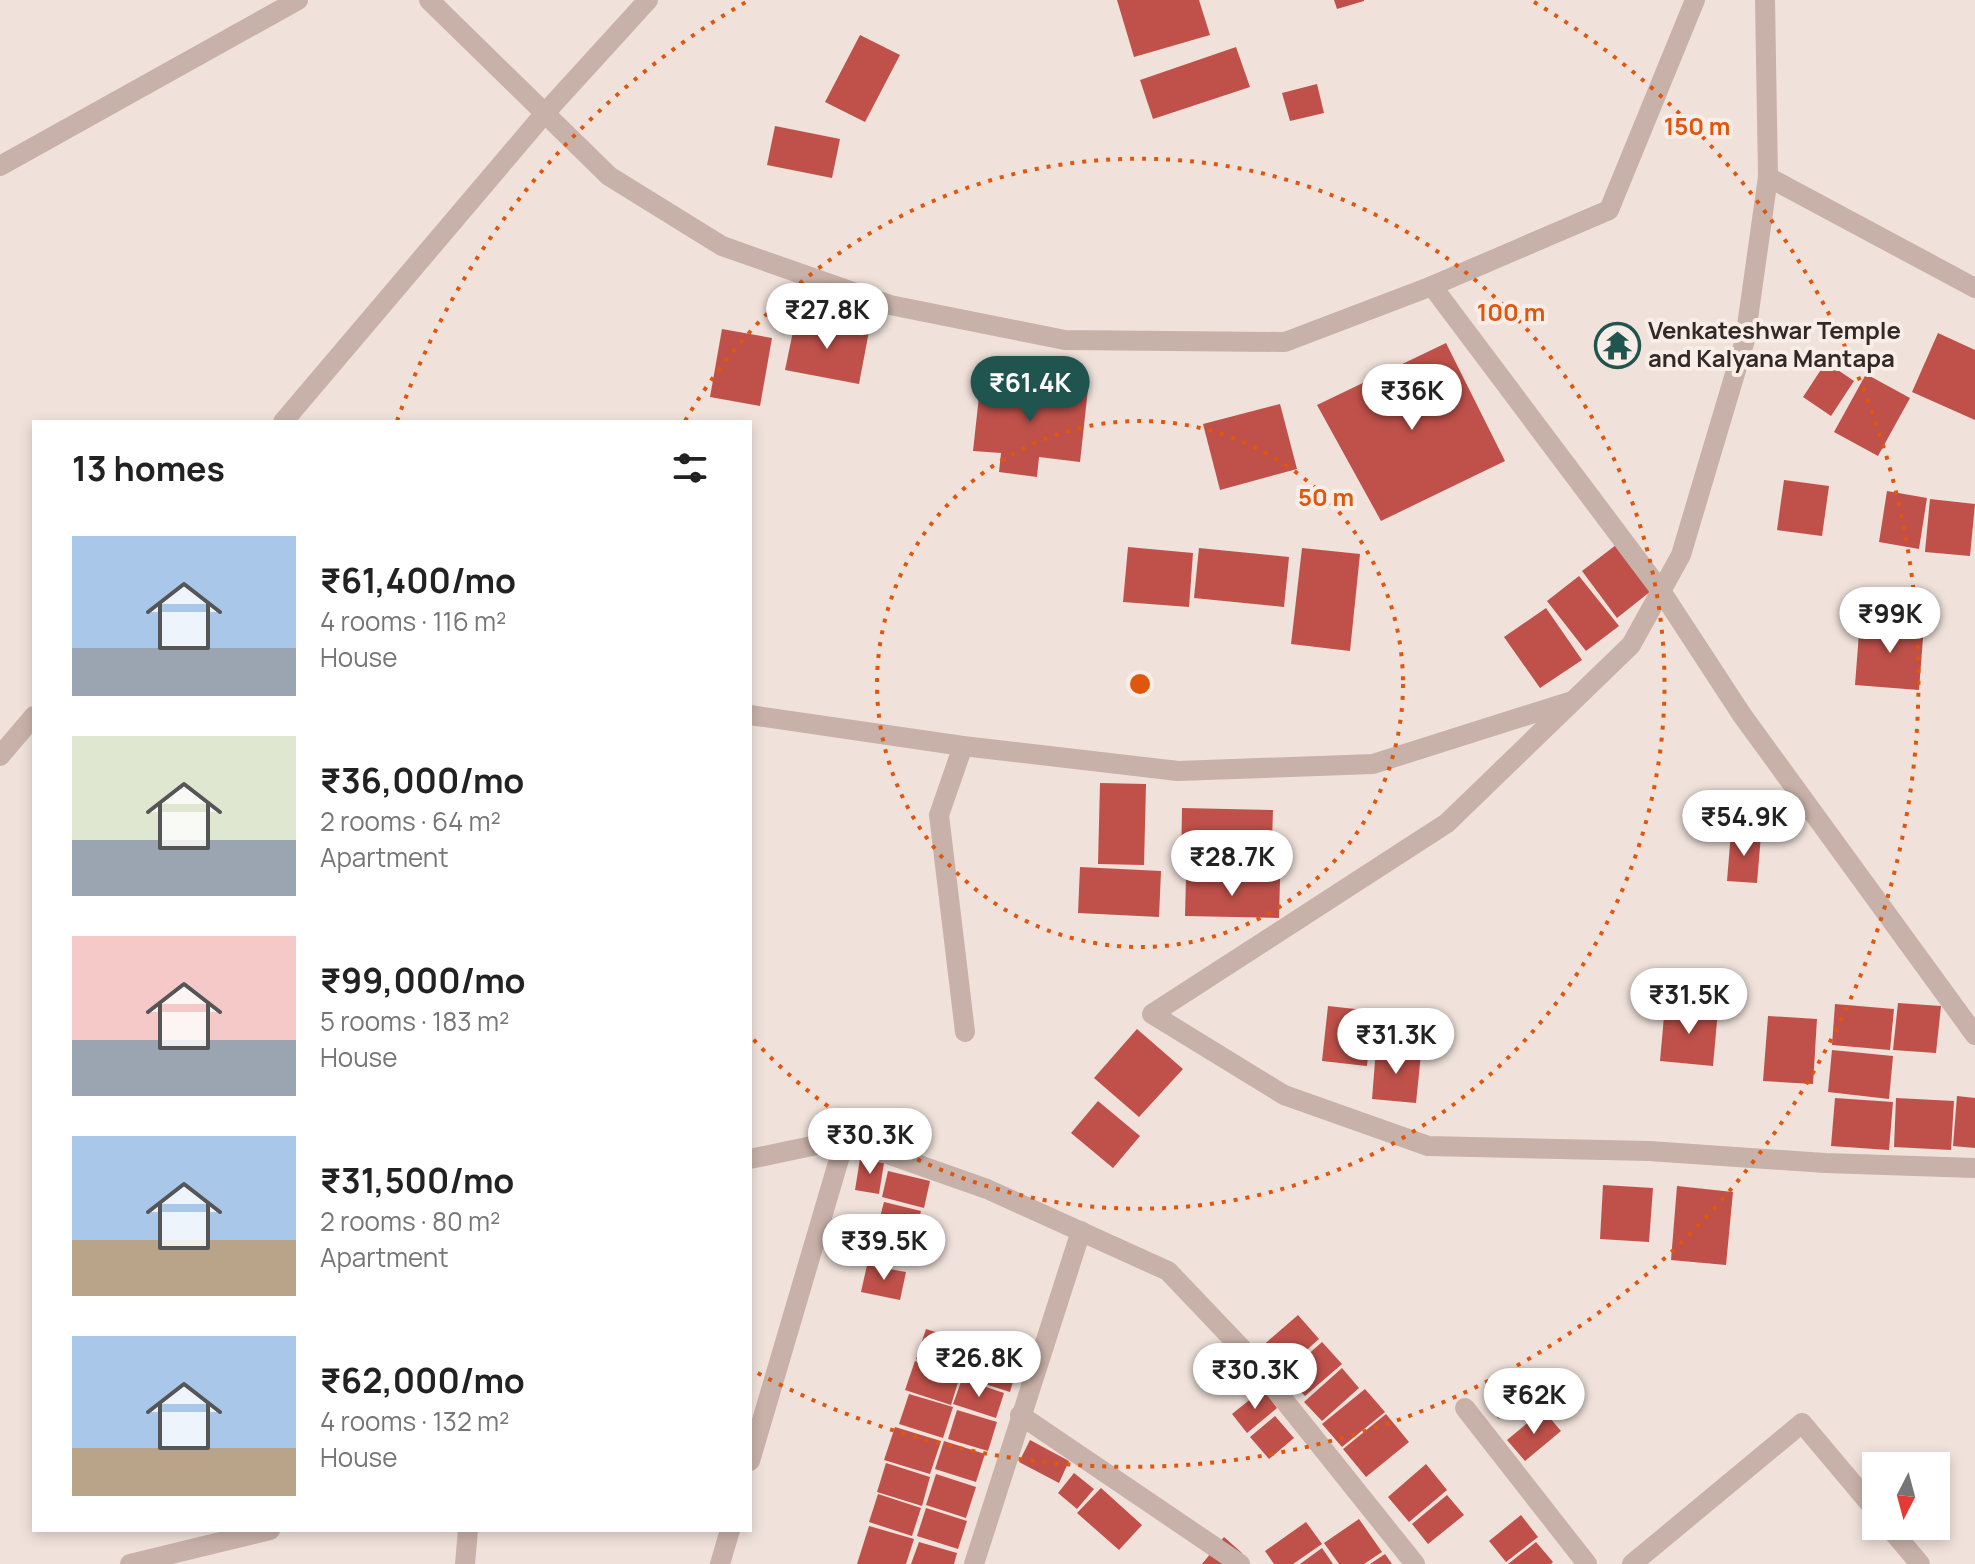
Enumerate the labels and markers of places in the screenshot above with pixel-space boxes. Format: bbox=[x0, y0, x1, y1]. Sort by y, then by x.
pin: ₹27.8K bbox=[762, 283, 892, 351]
place label: Venkateshwar Temple and Kalyana Mantapa bbox=[1648, 313, 1901, 374]
temple icon: Venkateshwar Temple and Kalyana Mantapa bbox=[1593, 321, 1641, 369]
pin: ₹61.4K bbox=[965, 356, 1095, 424]
pin: ₹36K bbox=[1365, 364, 1459, 432]
pin: ₹99K bbox=[1843, 587, 1937, 655]
centre of rings bbox=[1126, 670, 1154, 698]
pin: ₹54.9K bbox=[1679, 790, 1809, 858]
pin: ₹28.7K bbox=[1167, 830, 1297, 898]
pin: ₹31.5K bbox=[1624, 968, 1754, 1036]
pin: ₹31.3K bbox=[1331, 1008, 1461, 1076]
pin: ₹30.3K bbox=[805, 1108, 935, 1176]
pin: ₹39.5K bbox=[819, 1214, 949, 1282]
pin: ₹26.8K bbox=[914, 1331, 1044, 1399]
pin: ₹30.3K bbox=[1190, 1343, 1320, 1411]
pin: ₹62K bbox=[1487, 1368, 1581, 1436]

